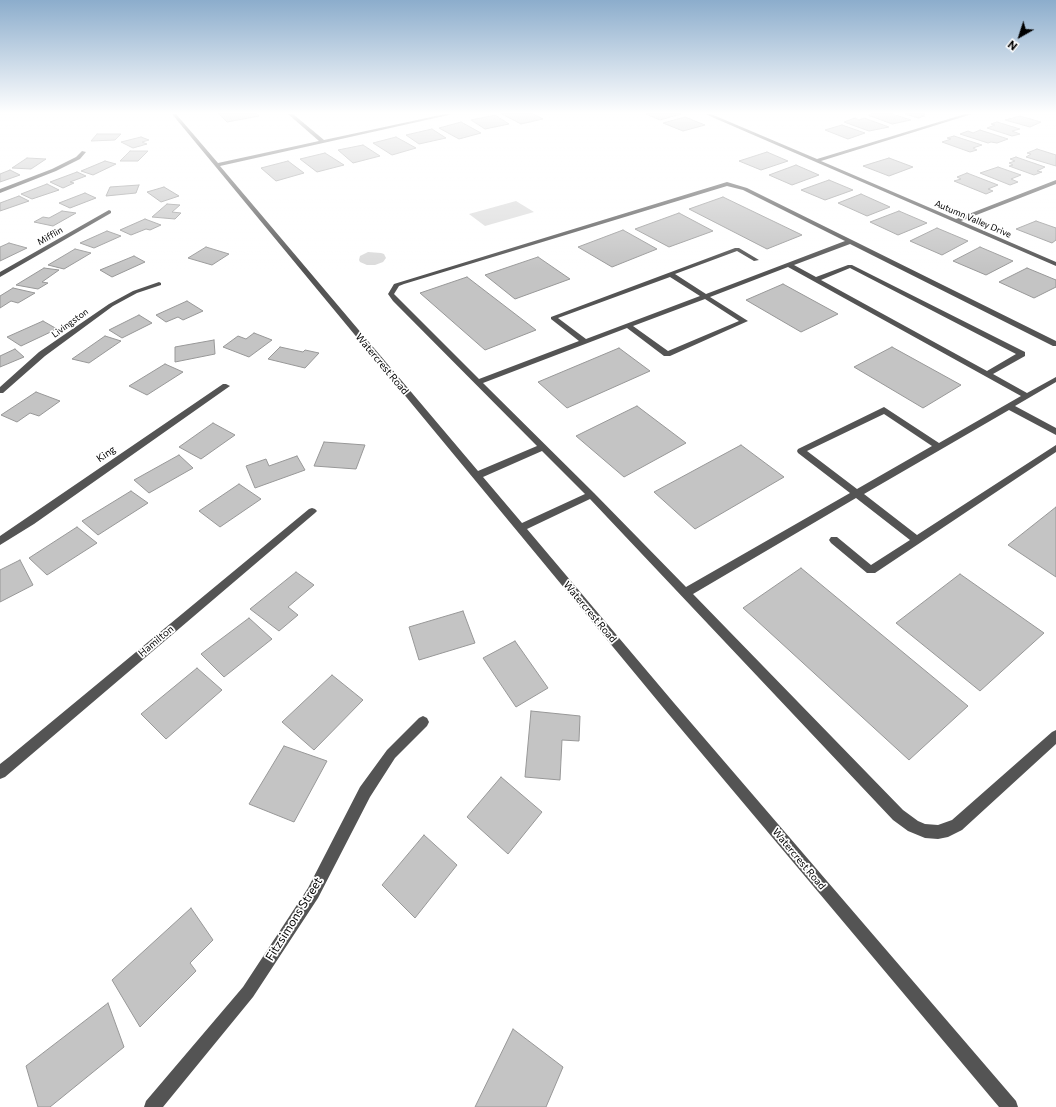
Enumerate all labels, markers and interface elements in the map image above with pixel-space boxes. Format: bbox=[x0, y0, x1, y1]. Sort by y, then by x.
north arrow bbox=[1000, 16, 1040, 56]
text: N bbox=[1005, 38, 1019, 53]
street label: Autumn Valley Drive bbox=[933, 198, 1013, 240]
street label: Mifflin bbox=[35, 224, 65, 248]
street label: Livingston bbox=[50, 306, 90, 340]
street label: Watercrest Road bbox=[353, 331, 411, 397]
street label: King bbox=[94, 443, 118, 465]
street label: Watercrest Road bbox=[561, 579, 619, 645]
street label: Hamilton bbox=[136, 623, 176, 659]
street label: Watercrest Road bbox=[770, 826, 828, 892]
street label: Fitzsimons Street bbox=[263, 875, 325, 963]

